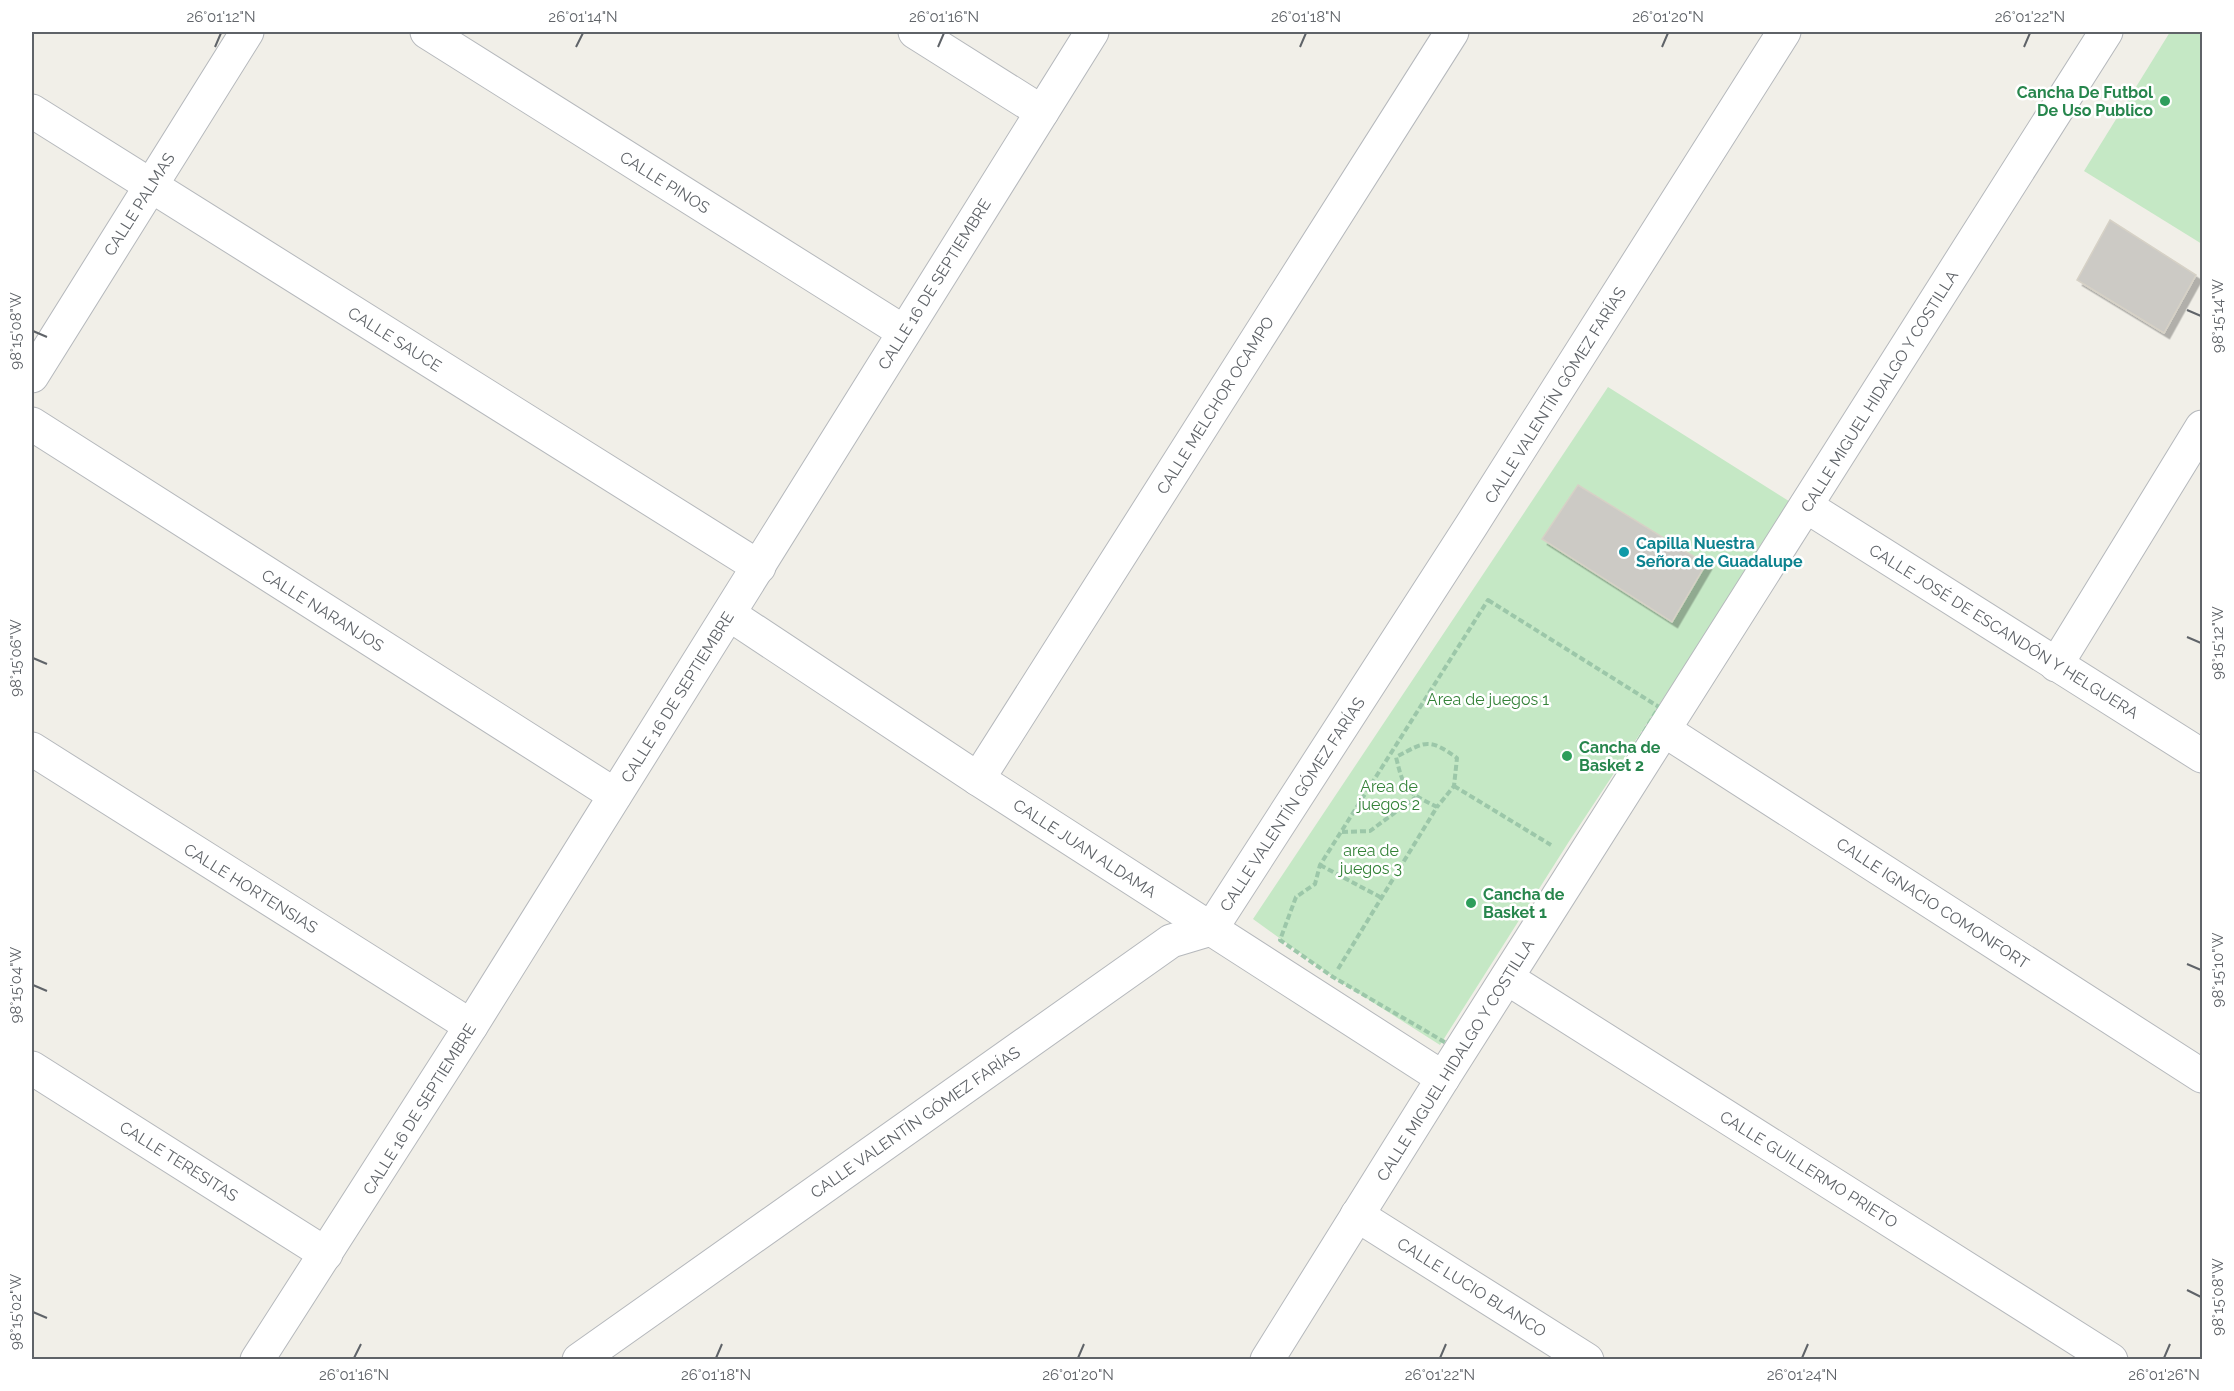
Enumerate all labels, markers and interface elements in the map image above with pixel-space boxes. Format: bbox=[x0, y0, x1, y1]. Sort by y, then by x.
text: 26°01'12"N bbox=[186, 8, 256, 26]
text: 26°01'14"N bbox=[548, 8, 618, 26]
text: 26°01'16"N bbox=[909, 8, 979, 26]
text: 26°01'18"N bbox=[1271, 8, 1341, 26]
text: 26°01'20"N bbox=[1632, 8, 1704, 26]
text: 26°01'22"N bbox=[1995, 8, 2065, 26]
place label: Cancha De Futbol De Uso Publico bbox=[2017, 83, 2154, 120]
marker: Cancha De Futbol De Uso Publico bbox=[2158, 94, 2172, 108]
street label: CALLE PINOS bbox=[616, 147, 713, 218]
street label: CALLE PALMAS bbox=[100, 149, 179, 259]
street label: CALLE 16 DE SEPTIEMBRE bbox=[874, 195, 995, 373]
street label: CALLE MIGUEL HIDALGO Y COSTILLA bbox=[1797, 267, 1962, 516]
text: 98°15'14"W bbox=[2209, 279, 2227, 353]
street label: CALLE VALENTÍN GÓMEZ FARÍAS bbox=[1480, 283, 1630, 507]
text: 98°15'08"W bbox=[7, 292, 25, 370]
street label: CALLE SAUCE bbox=[344, 303, 445, 376]
street label: CALLE MELCHOR OCAMPO bbox=[1153, 313, 1278, 498]
place label: Capilla Nuestra Señora de Guadalupe bbox=[1636, 534, 1803, 571]
street label: CALLE JOSÉ DE ESCANDÓN Y HELGUERA bbox=[1866, 539, 2142, 723]
marker: Capilla Nuestra Señora de Guadalupe bbox=[1617, 545, 1631, 559]
street label: CALLE NARANJOS bbox=[258, 565, 387, 656]
text: 98°15'12"W bbox=[2209, 606, 2227, 680]
street label: CALLE 16 DE SEPTIEMBRE bbox=[617, 608, 738, 786]
text: 98°15'06"W bbox=[7, 619, 25, 697]
park label: Area de juegos 1 bbox=[1427, 690, 1549, 709]
street label: CALLE VALENTÍN GÓMEZ FARÍAS bbox=[1215, 693, 1369, 915]
place label: Cancha de Basket 2 bbox=[1579, 738, 1661, 775]
marker: Cancha de Basket 2 bbox=[1560, 749, 1574, 763]
park label: Area de juegos 2 bbox=[1356, 777, 1420, 814]
street label: CALLE JUAN ALDAMA bbox=[1010, 795, 1160, 902]
street label: CALLE IGNACIO COMONFORT bbox=[1833, 834, 2033, 973]
street label: CALLE HORTENSIAS bbox=[180, 840, 321, 937]
park label: area de juegos 3 bbox=[1338, 841, 1402, 878]
place label: Cancha de Basket 1 bbox=[1483, 885, 1565, 922]
marker: Cancha de Basket 1 bbox=[1464, 896, 1478, 910]
text: 98°15'10"W bbox=[2209, 932, 2227, 1007]
street label: CALLE MIGUEL HIDALGO Y COSTILLA bbox=[1373, 936, 1538, 1185]
text: 98°15'04"W bbox=[7, 946, 25, 1023]
street label: CALLE 16 DE SEPTIEMBRE bbox=[359, 1020, 480, 1198]
street label: CALLE VALENTÍN GÓMEZ FARÍAS bbox=[806, 1042, 1024, 1202]
street label: CALLE GUILLERMO PRIETO bbox=[1716, 1107, 1901, 1232]
street label: CALLE TERESITAS bbox=[116, 1117, 242, 1206]
street label: CALLE LUCIO BLANCO bbox=[1394, 1234, 1550, 1341]
text: 98°15'08"W bbox=[2209, 1258, 2227, 1336]
text: 98°15'02"W bbox=[7, 1274, 25, 1350]
text: 26°01'16"N bbox=[319, 1366, 389, 1384]
text: 26°01'18"N bbox=[681, 1366, 751, 1384]
text: 26°01'20"N bbox=[1042, 1366, 1114, 1384]
text: 26°01'22"N bbox=[1405, 1366, 1475, 1384]
text: 26°01'24"N bbox=[1767, 1366, 1837, 1384]
text: 26°01'26"N bbox=[2128, 1366, 2200, 1384]

